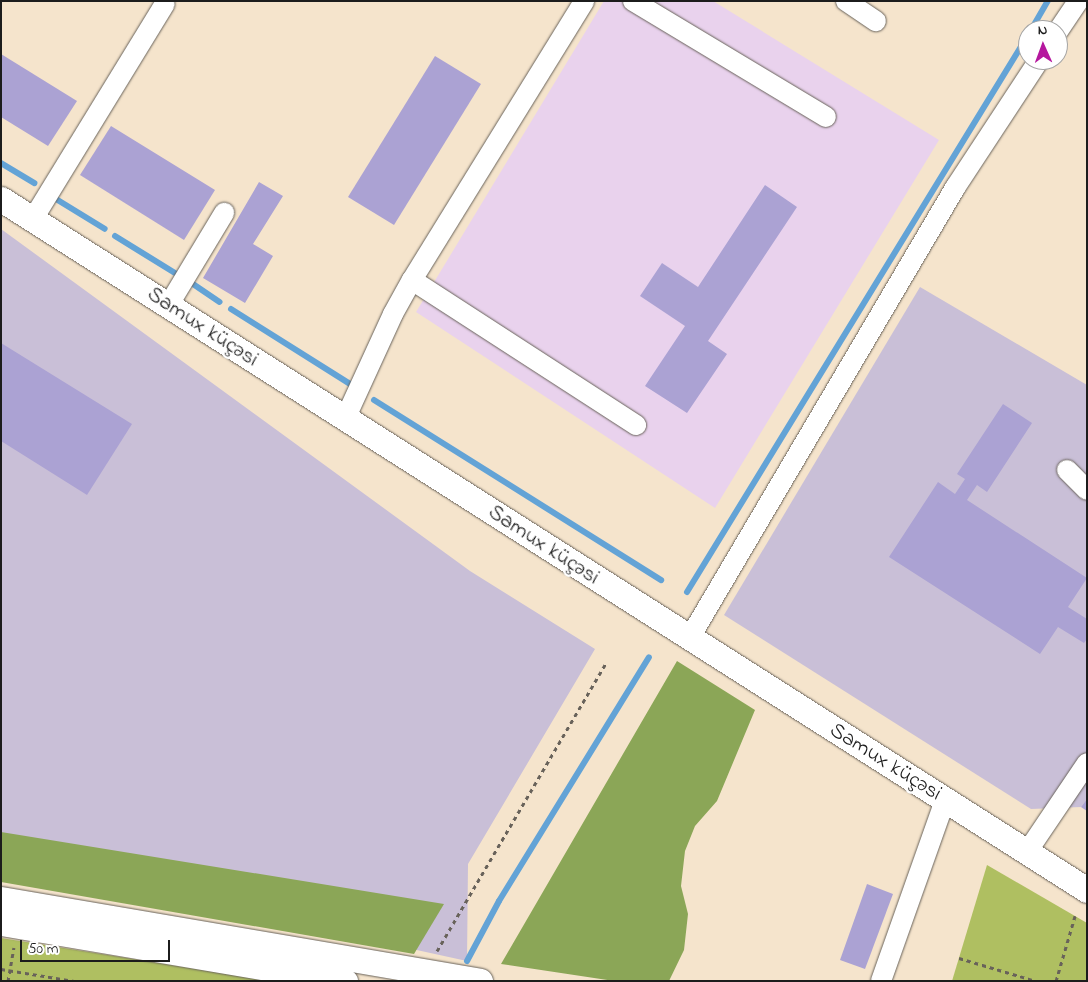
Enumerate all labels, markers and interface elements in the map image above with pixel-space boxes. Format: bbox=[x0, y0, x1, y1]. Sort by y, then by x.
north arrow bbox=[1018, 20, 1068, 70]
text: N bbox=[1037, 20, 1048, 41]
street label: Samux küçəsi bbox=[141, 282, 263, 374]
street label: Samux küçəsi bbox=[482, 500, 604, 592]
street label: Samux küçəsi bbox=[824, 718, 946, 808]
scale bar bbox=[22, 930, 172, 962]
text: 50 m bbox=[28, 938, 58, 960]

